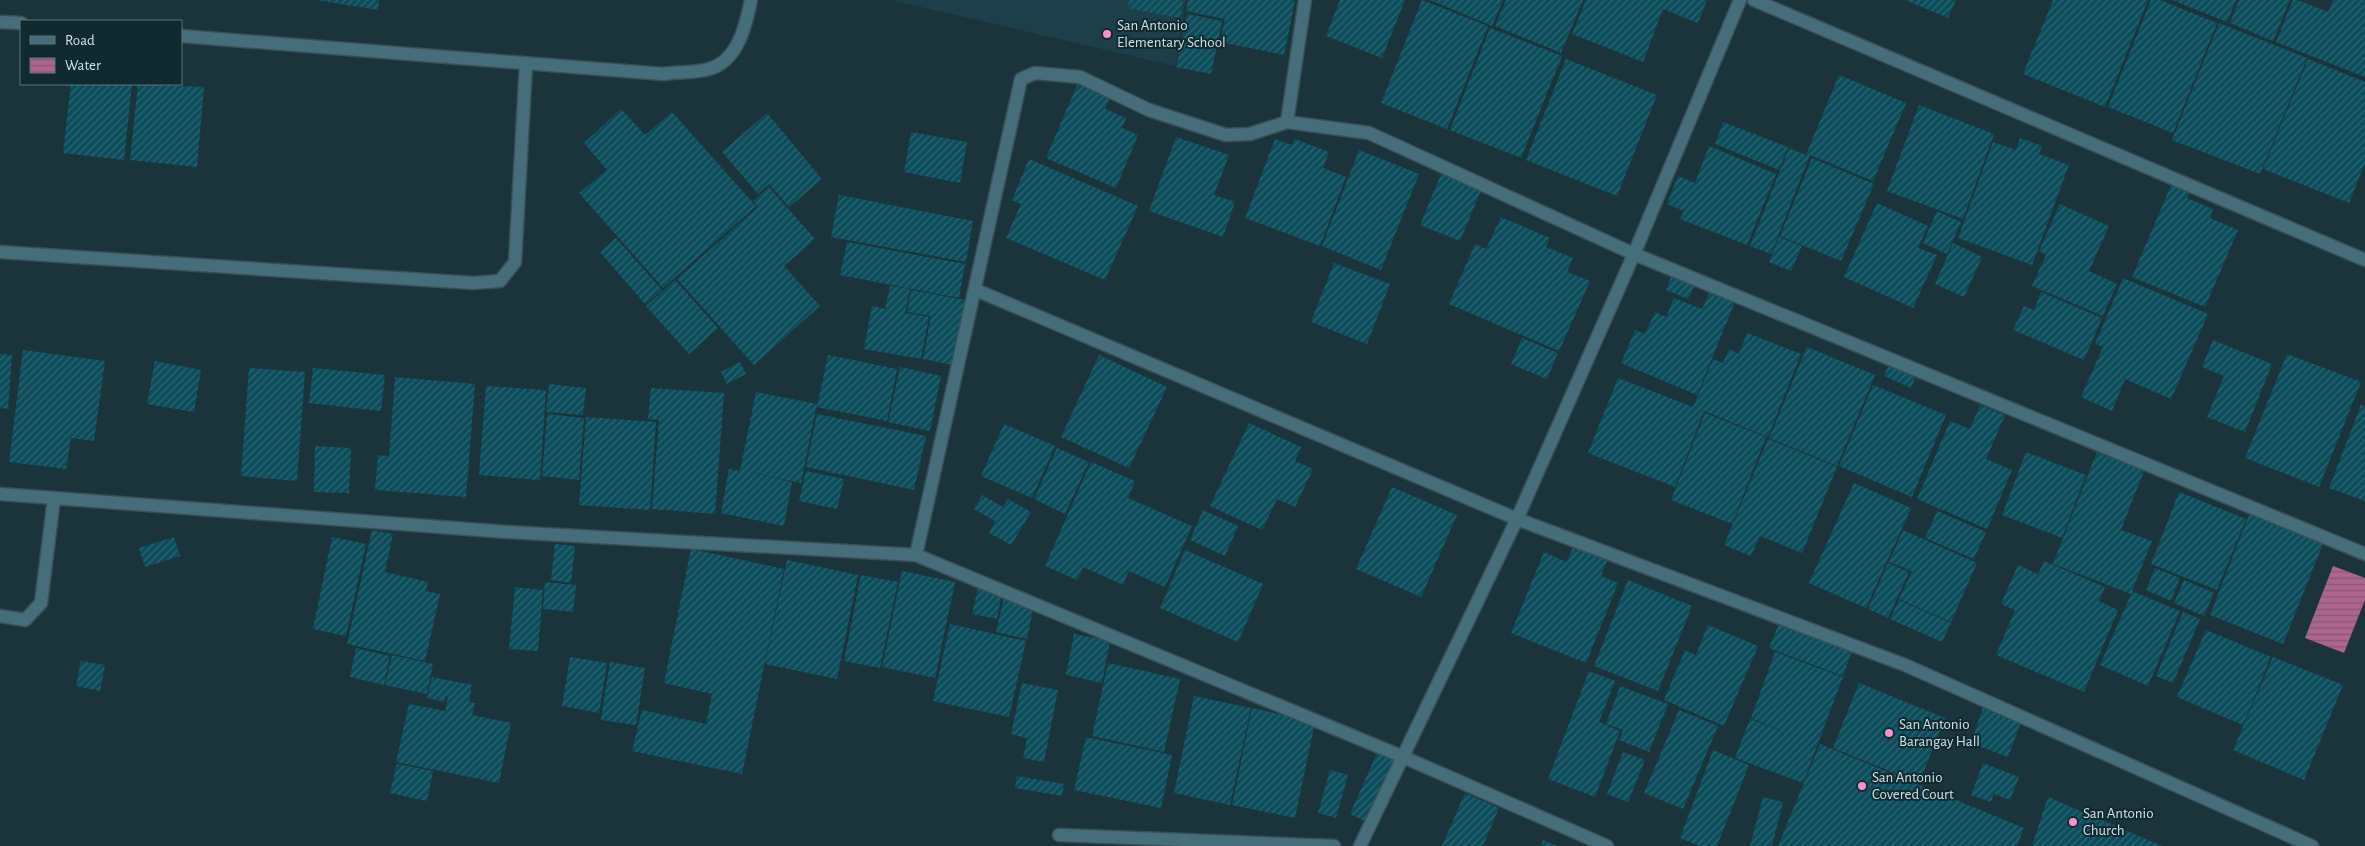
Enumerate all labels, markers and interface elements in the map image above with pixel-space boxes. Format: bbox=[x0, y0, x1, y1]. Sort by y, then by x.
place label: San Antonio Elementary School bbox=[1117, 18, 1226, 50]
legend bbox=[20, 20, 182, 85]
marker: San Antonio Elementary School bbox=[1101, 28, 1113, 40]
text: Road bbox=[65, 33, 95, 48]
text: Water bbox=[65, 58, 101, 73]
place label: San Antonio Barangay Hall bbox=[1899, 717, 1980, 749]
marker: San Antonio Barangay Hall bbox=[1883, 727, 1895, 739]
place label: San Antonio Covered Court bbox=[1872, 770, 1954, 802]
marker: San Antonio Covered Court bbox=[1856, 780, 1868, 792]
place label: San Antonio Church bbox=[2083, 806, 2154, 838]
marker: San Antonio Church bbox=[2067, 816, 2079, 828]

